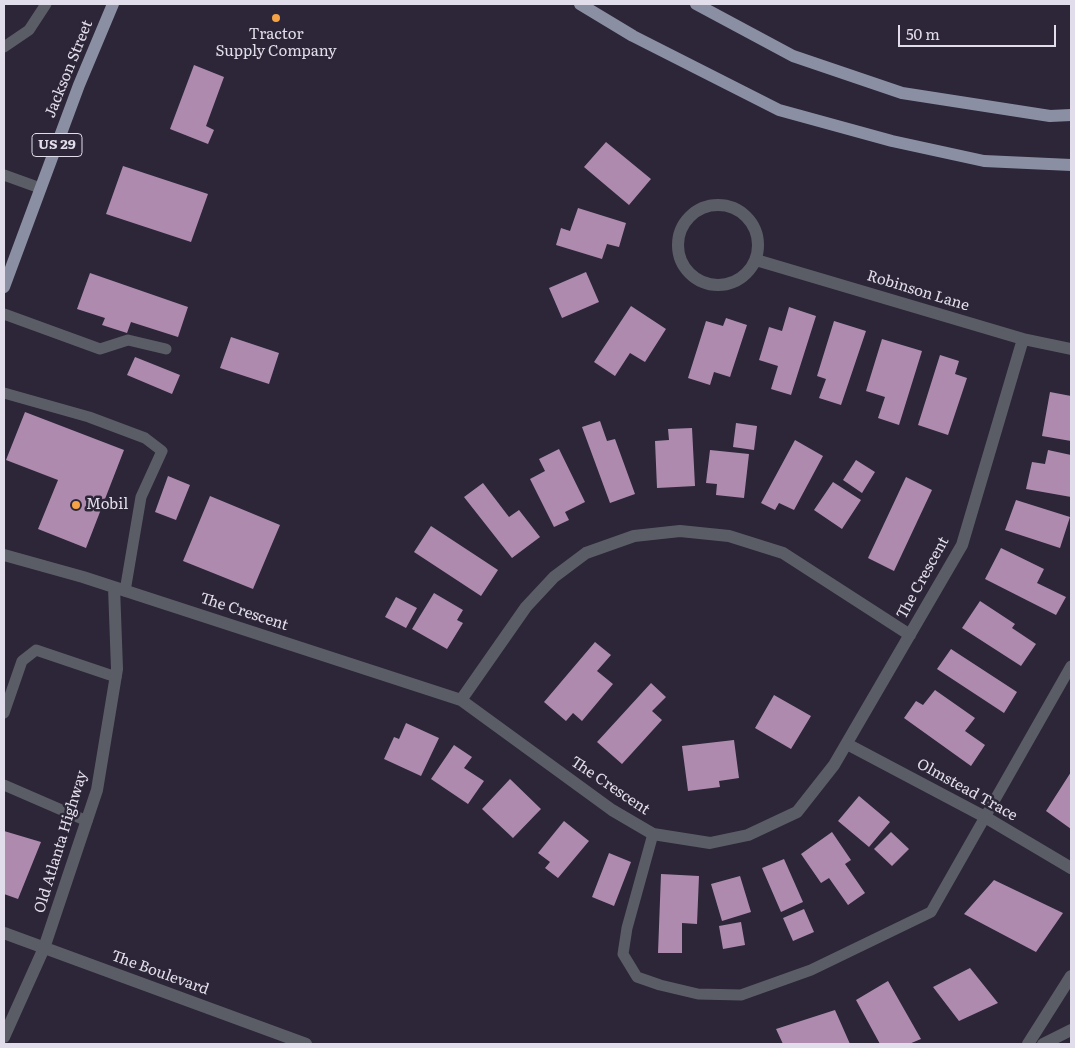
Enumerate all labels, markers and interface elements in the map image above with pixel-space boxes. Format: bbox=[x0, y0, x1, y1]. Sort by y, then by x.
marker: Tractor Supply Company bbox=[270, 12, 282, 24]
scale bar bbox=[900, 15, 1058, 47]
street label: Jackson Street bbox=[41, 18, 97, 120]
text: 50 m bbox=[906, 22, 940, 45]
place label: Tractor Supply Company bbox=[215, 26, 337, 61]
road number: US 29 bbox=[32, 134, 82, 156]
street label: Robinson Lane bbox=[865, 267, 971, 315]
place label: Mobil bbox=[86, 496, 128, 514]
marker: Mobil bbox=[70, 499, 82, 511]
street label: The Crescent bbox=[893, 534, 953, 622]
street label: The Crescent bbox=[198, 589, 290, 635]
street label: The Crescent bbox=[567, 753, 653, 819]
street label: Olmstead Trace bbox=[914, 755, 1020, 825]
street label: Old Atlanta Highway bbox=[31, 769, 91, 915]
street label: The Boulevard bbox=[109, 947, 211, 999]

